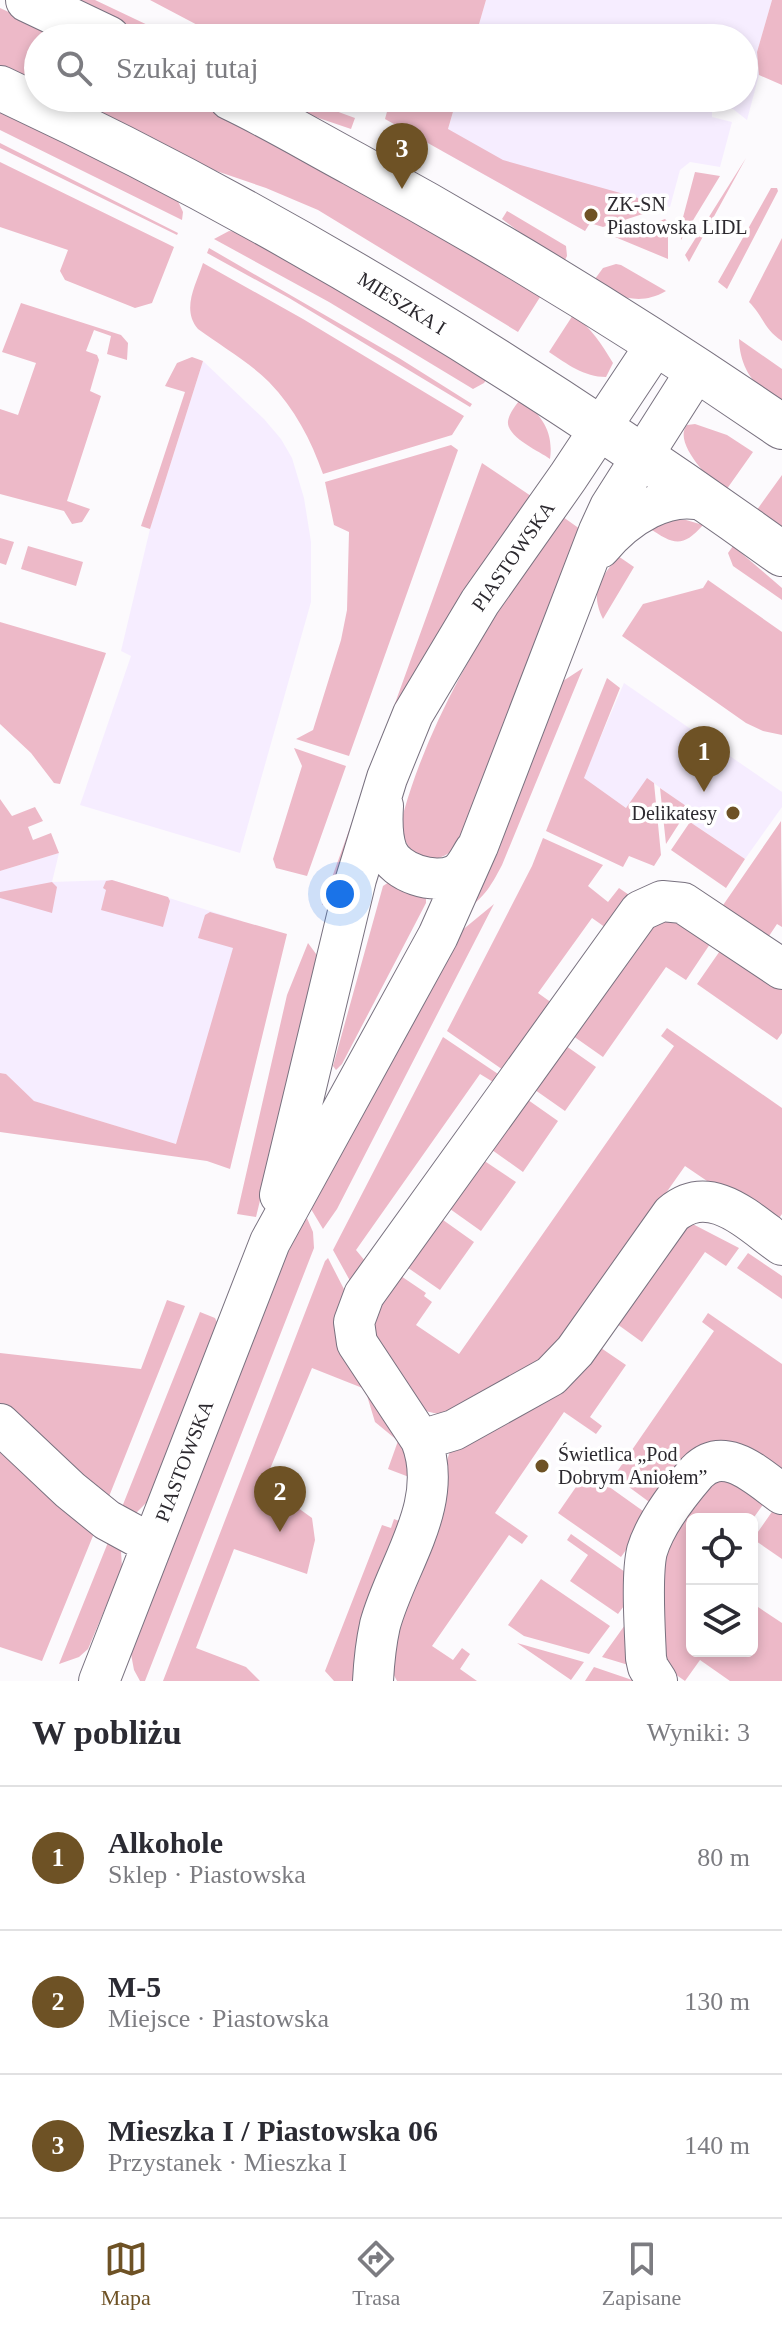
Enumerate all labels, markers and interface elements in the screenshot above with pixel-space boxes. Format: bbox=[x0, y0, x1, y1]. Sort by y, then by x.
search box bbox=[24, 24, 758, 112]
icon: search bbox=[52, 46, 96, 90]
text: Szukaj tutaj bbox=[116, 51, 258, 84]
pin: 3 bbox=[376, 123, 428, 189]
place label: ZK-SN Piastowska LIDL bbox=[607, 193, 748, 238]
marker: ZK-SN Piastowska LIDL bbox=[582, 206, 600, 224]
street label: MIESZKA I bbox=[354, 267, 450, 339]
street label: PIASTOWSKA bbox=[467, 497, 559, 615]
pin: 1 bbox=[678, 726, 730, 792]
place label: Delikatesy bbox=[631, 802, 717, 825]
marker: Delikatesy bbox=[724, 804, 742, 822]
your location bbox=[320, 874, 360, 914]
street label: PIASTOWSKA bbox=[151, 1397, 217, 1525]
place label: Świetlica „Pod Dobrym Aniołem” bbox=[558, 1442, 707, 1489]
marker: Świetlica „Pod Dobrym Aniołem” bbox=[533, 1457, 551, 1475]
pin: 2 bbox=[254, 1466, 306, 1532]
map controls bbox=[686, 1513, 758, 1657]
button: locate bbox=[686, 1513, 758, 1585]
button: layers bbox=[686, 1585, 758, 1657]
text: W pobliżu bbox=[32, 1714, 182, 1751]
text: Wyniki: 3 bbox=[647, 1718, 750, 1747]
text: Alkohole bbox=[108, 1826, 223, 1859]
text: 1 bbox=[52, 1843, 65, 1872]
text: 80 m bbox=[697, 1843, 750, 1872]
text: Sklep · Piastowska bbox=[108, 1860, 306, 1889]
text: M-5 bbox=[108, 1970, 161, 2003]
text: 2 bbox=[52, 1987, 65, 2016]
text: 130 m bbox=[684, 1987, 750, 2016]
text: Miejsce · Piastowska bbox=[108, 2004, 329, 2033]
text: Mieszka I / Piastowska 06 bbox=[108, 2114, 438, 2147]
text: 3 bbox=[52, 2131, 65, 2160]
text: 140 m bbox=[684, 2131, 750, 2160]
text: Przystanek · Mieszka I bbox=[108, 2148, 347, 2177]
tab: Mapa bbox=[101, 2237, 151, 2311]
tab: Trasa bbox=[352, 2237, 400, 2311]
tab: Zapisane bbox=[602, 2237, 681, 2311]

